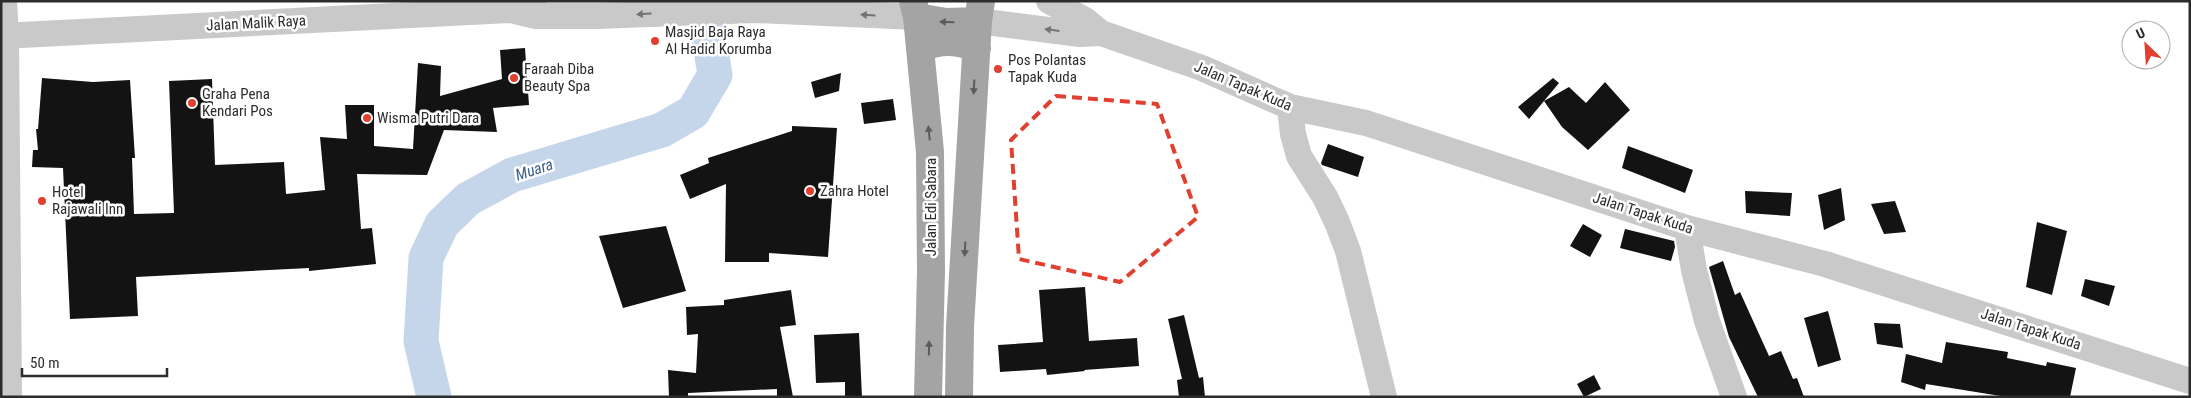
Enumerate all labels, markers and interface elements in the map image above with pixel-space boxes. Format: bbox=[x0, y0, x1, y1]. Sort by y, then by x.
one-way arrow bbox=[636, 10, 652, 18]
street label: Jalan Malik Raya bbox=[206, 11, 306, 35]
one-way arrow bbox=[860, 11, 876, 19]
one-way arrow bbox=[939, 18, 955, 26]
north arrow bbox=[2121, 20, 2171, 70]
place label: Masjid Baja Raya Al Hadid Korumba bbox=[665, 23, 772, 58]
text: U bbox=[2133, 24, 2148, 42]
one-way arrow bbox=[1044, 26, 1060, 34]
marker: Masjid Baja Raya Al Hadid Korumba bbox=[649, 35, 661, 47]
place label: Pos Polantas Tapak Kuda bbox=[1008, 51, 1086, 86]
street label: Jalan Tapak Kuda bbox=[1191, 57, 1295, 115]
place label: Faraah Diba Beauty Spa bbox=[524, 60, 594, 95]
marker: Pos Polantas Tapak Kuda bbox=[992, 63, 1004, 75]
marker: Faraah Diba Beauty Spa bbox=[508, 72, 520, 84]
one-way arrow bbox=[970, 79, 978, 95]
place label: Graha Pena Kendari Pos bbox=[202, 85, 273, 120]
marker: Graha Pena Kendari Pos bbox=[186, 97, 198, 109]
place label: Wisma Putri Dara bbox=[377, 109, 479, 127]
marker: Wisma Putri Dara bbox=[361, 112, 373, 124]
one-way arrow bbox=[924, 125, 932, 141]
water label: Muara bbox=[513, 154, 555, 184]
street label: Jalan Edi Sabara bbox=[922, 158, 940, 256]
place label: Zahra Hotel bbox=[820, 182, 889, 200]
place label: Hotel Rajawali Inn bbox=[52, 183, 123, 218]
marker: Zahra Hotel bbox=[804, 185, 816, 197]
street label: Jalan Tapak Kuda bbox=[1591, 188, 1695, 238]
marker: Hotel Rajawali Inn bbox=[36, 195, 48, 207]
one-way arrow bbox=[960, 241, 968, 257]
street label: Jalan Tapak Kuda bbox=[1979, 304, 2083, 354]
one-way arrow bbox=[925, 340, 933, 356]
scale bar bbox=[22, 346, 168, 378]
text: 50 m bbox=[30, 354, 60, 372]

